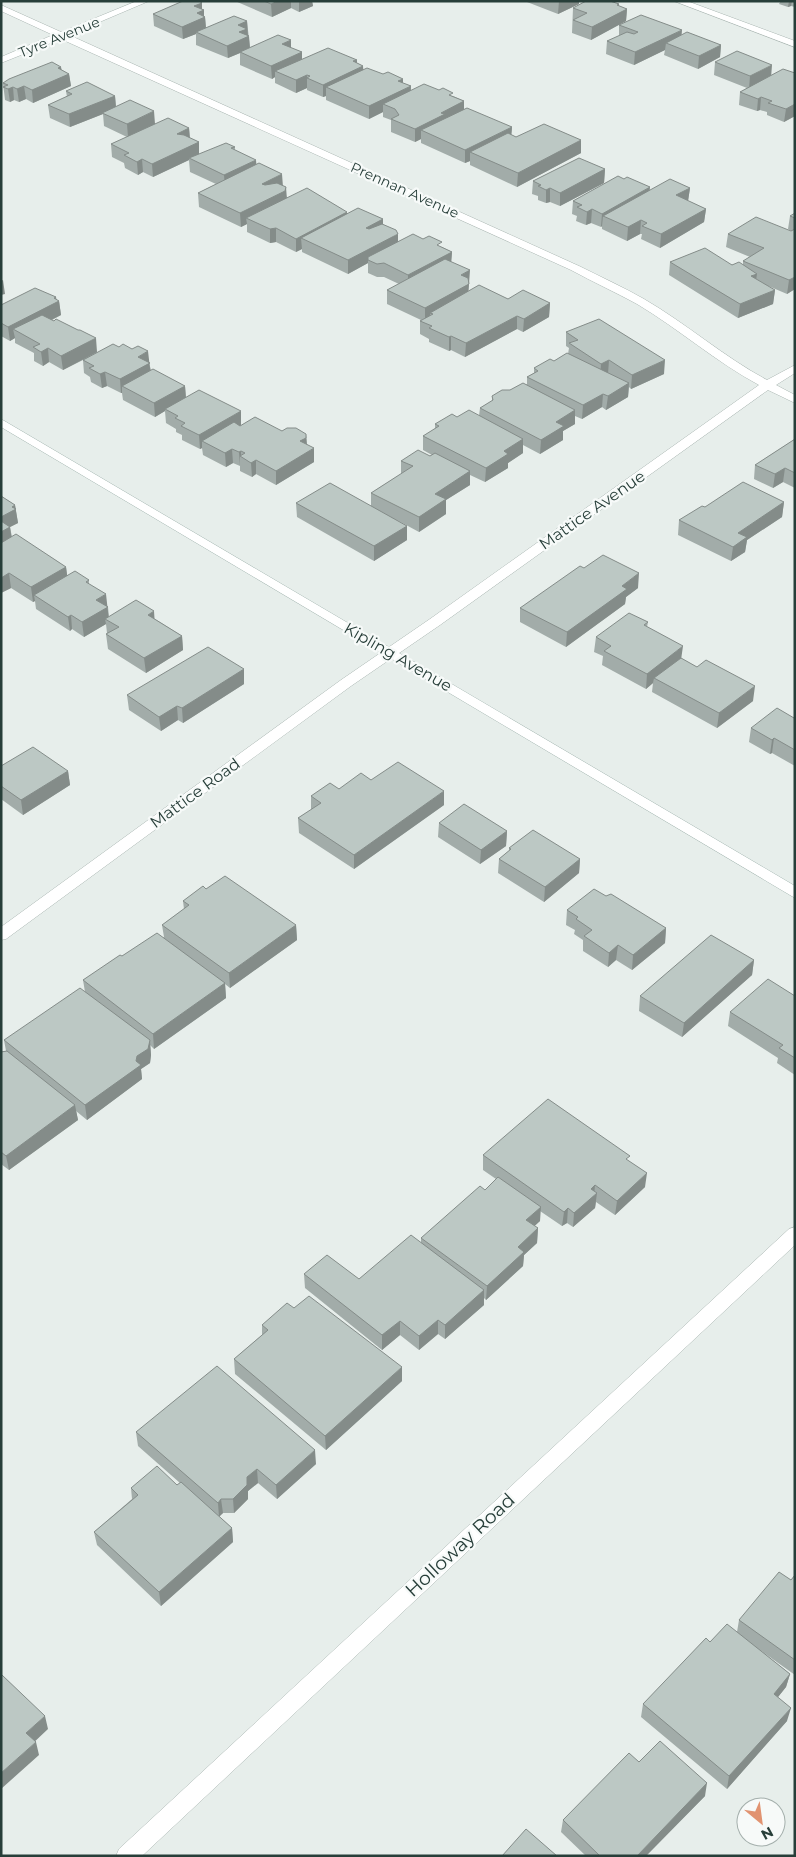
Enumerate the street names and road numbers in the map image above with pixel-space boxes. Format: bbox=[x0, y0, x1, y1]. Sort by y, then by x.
street label: Tyre Avenue bbox=[16, 13, 102, 61]
street label: Prennan Avenue bbox=[348, 158, 462, 222]
street label: Mattice Avenue bbox=[535, 466, 649, 554]
street label: Kipling Avenue bbox=[341, 618, 455, 696]
street label: Mattice Road bbox=[146, 754, 244, 832]
street label: Holloway Road bbox=[400, 1488, 520, 1602]

